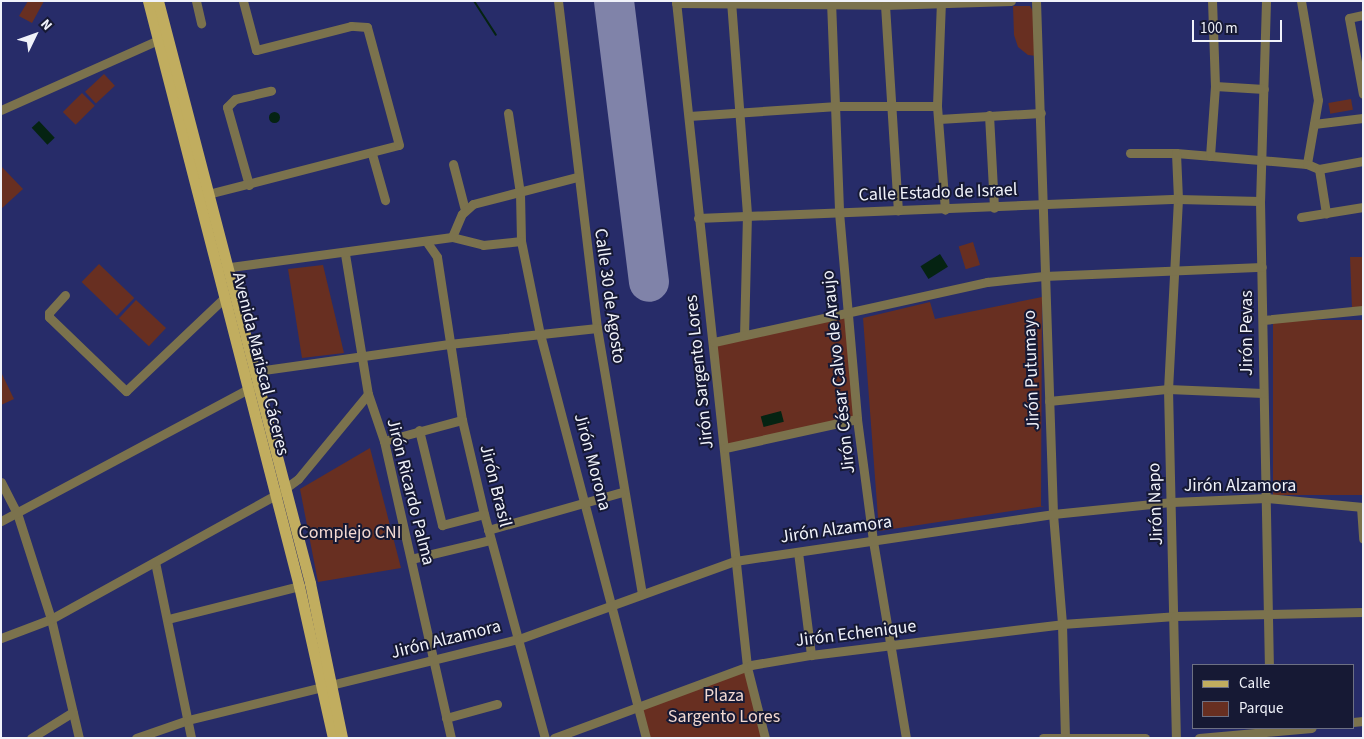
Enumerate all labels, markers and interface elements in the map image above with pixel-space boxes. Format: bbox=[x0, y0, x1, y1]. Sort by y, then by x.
north arrow bbox=[10, 10, 60, 60]
scale bar bbox=[1194, 10, 1284, 42]
text: N bbox=[36, 15, 57, 35]
text: 100 m bbox=[1200, 18, 1238, 39]
street label: Calle Estado de Israel bbox=[858, 179, 1018, 207]
street label: Calle 30 de Agosto bbox=[589, 227, 629, 365]
street label: Jirón César Calvo de Araujo bbox=[818, 269, 860, 475]
street label: Avenida Mariscal Cáceres bbox=[227, 270, 293, 458]
street label: Jirón Pevas bbox=[1236, 290, 1258, 376]
street label: Jirón Sargento Lores bbox=[681, 294, 719, 450]
street label: Jirón Putumayo bbox=[1019, 310, 1045, 430]
street label: Jirón Morona bbox=[569, 411, 615, 513]
street label: Jirón Ricardo Palma bbox=[381, 416, 439, 568]
street label: Jirón Brasil bbox=[474, 442, 516, 530]
street label: Jirón Napo bbox=[1144, 462, 1168, 546]
street label: Jirón Alzamora bbox=[1184, 475, 1296, 497]
street label: Jirón Alzamora bbox=[779, 511, 893, 549]
park label: Complejo CNI bbox=[299, 522, 401, 544]
street label: Jirón Alzamora bbox=[389, 616, 503, 664]
street label: Jirón Echenique bbox=[794, 616, 918, 652]
legend bbox=[1192, 664, 1354, 729]
text: Calle bbox=[1239, 673, 1270, 694]
park label: Plaza Sargento Lores bbox=[668, 686, 780, 729]
text: Parque bbox=[1239, 698, 1283, 719]

